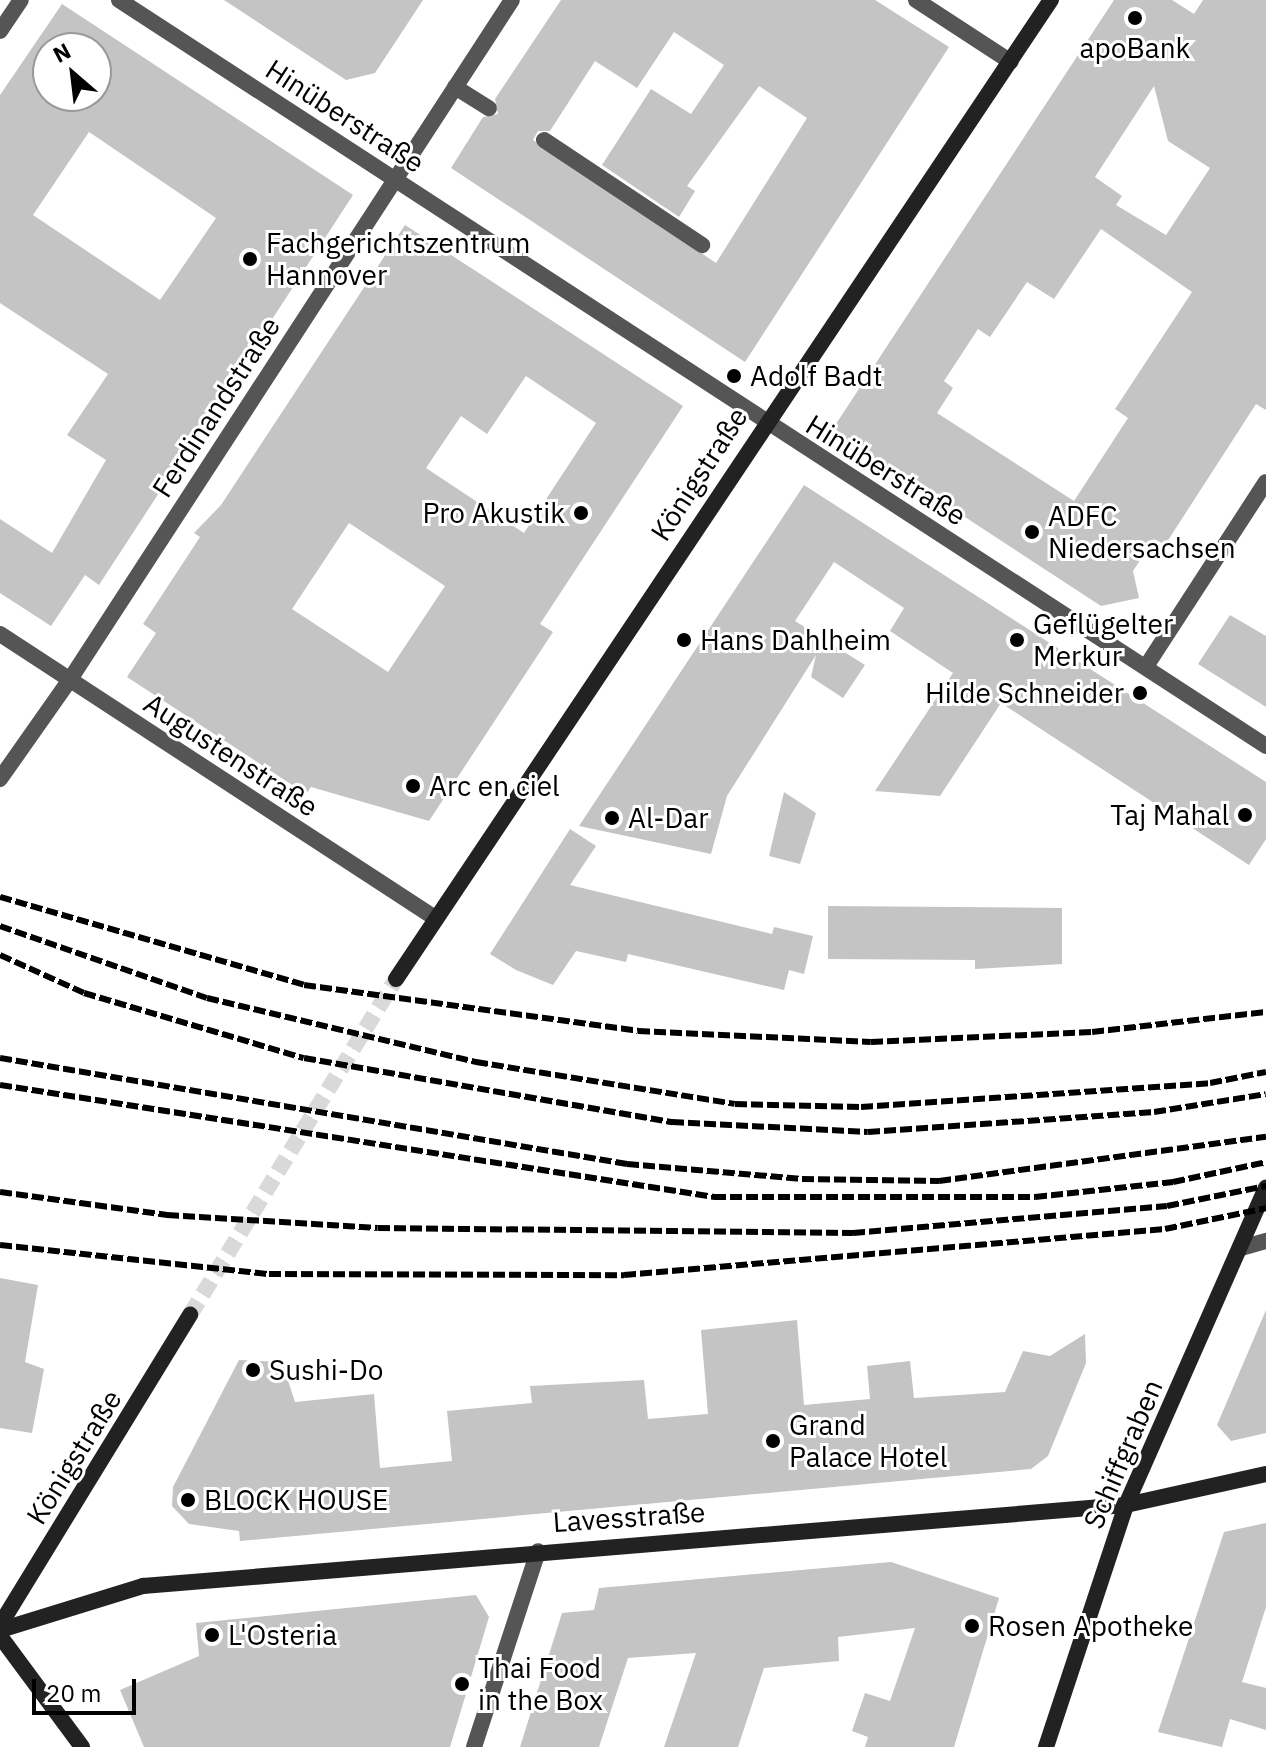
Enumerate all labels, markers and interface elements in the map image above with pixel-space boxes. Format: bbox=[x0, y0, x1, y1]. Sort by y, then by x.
marker: apoBank bbox=[1126, 9, 1144, 27]
place label: apoBank bbox=[1080, 31, 1190, 65]
north arrow bbox=[32, 32, 112, 112]
text: N bbox=[48, 36, 75, 69]
street label: Hinüberstraße bbox=[259, 52, 431, 180]
place label: Fachgerichtszentrum Hannover bbox=[266, 226, 530, 292]
marker: Fachgerichtszentrum Hannover bbox=[241, 250, 259, 268]
street label: Ferdinandstraße bbox=[145, 310, 287, 504]
place label: Adolf Badt bbox=[750, 359, 882, 393]
marker: Adolf Badt bbox=[725, 367, 743, 385]
street label: Königstraße bbox=[643, 401, 755, 547]
street label: Hinüberstraße bbox=[800, 407, 972, 533]
place label: Pro Akustik bbox=[423, 496, 565, 530]
place label: ADFC Niedersachsen bbox=[1048, 499, 1236, 565]
marker: Pro Akustik bbox=[572, 504, 590, 522]
marker: ADFC Niedersachsen bbox=[1023, 523, 1041, 541]
place label: Geflügelter Merkur bbox=[1033, 607, 1173, 673]
place label: Hans Dahlheim bbox=[700, 623, 891, 657]
marker: Hans Dahlheim bbox=[675, 631, 693, 649]
marker: Geflügelter Merkur bbox=[1008, 631, 1026, 649]
place label: Hilde Schneider bbox=[925, 676, 1124, 710]
marker: Hilde Schneider bbox=[1131, 684, 1149, 702]
street label: Augustenstraße bbox=[138, 686, 324, 824]
place label: Arc en ciel bbox=[429, 769, 560, 803]
marker: Arc en ciel bbox=[404, 777, 422, 795]
place label: Taj Mahal bbox=[1110, 798, 1229, 832]
place label: Al-Dar bbox=[628, 801, 708, 835]
marker: Taj Mahal bbox=[1236, 806, 1254, 824]
marker: Al-Dar bbox=[603, 809, 621, 827]
place label: Sushi-Do bbox=[269, 1353, 383, 1387]
marker: Sushi-Do bbox=[244, 1361, 262, 1379]
street label: Schiffgraben bbox=[1077, 1374, 1169, 1534]
street label: Königstraße bbox=[19, 1384, 129, 1530]
place label: Grand Palace Hotel bbox=[789, 1408, 947, 1474]
marker: Grand Palace Hotel bbox=[764, 1432, 782, 1450]
place label: BLOCK HOUSE bbox=[204, 1483, 388, 1517]
marker: BLOCK HOUSE bbox=[179, 1491, 197, 1509]
street label: Lavesstraße bbox=[552, 1495, 706, 1539]
place label: Rosen Apotheke bbox=[988, 1609, 1193, 1643]
marker: Rosen Apotheke bbox=[963, 1617, 981, 1635]
place label: L'Osteria bbox=[228, 1618, 337, 1652]
marker: L'Osteria bbox=[203, 1626, 221, 1644]
place label: Thai Food in the Box bbox=[478, 1651, 603, 1717]
scale bar bbox=[36, 1663, 140, 1713]
marker: Thai Food in the Box bbox=[453, 1675, 471, 1693]
text: 20 m bbox=[46, 1677, 101, 1709]

